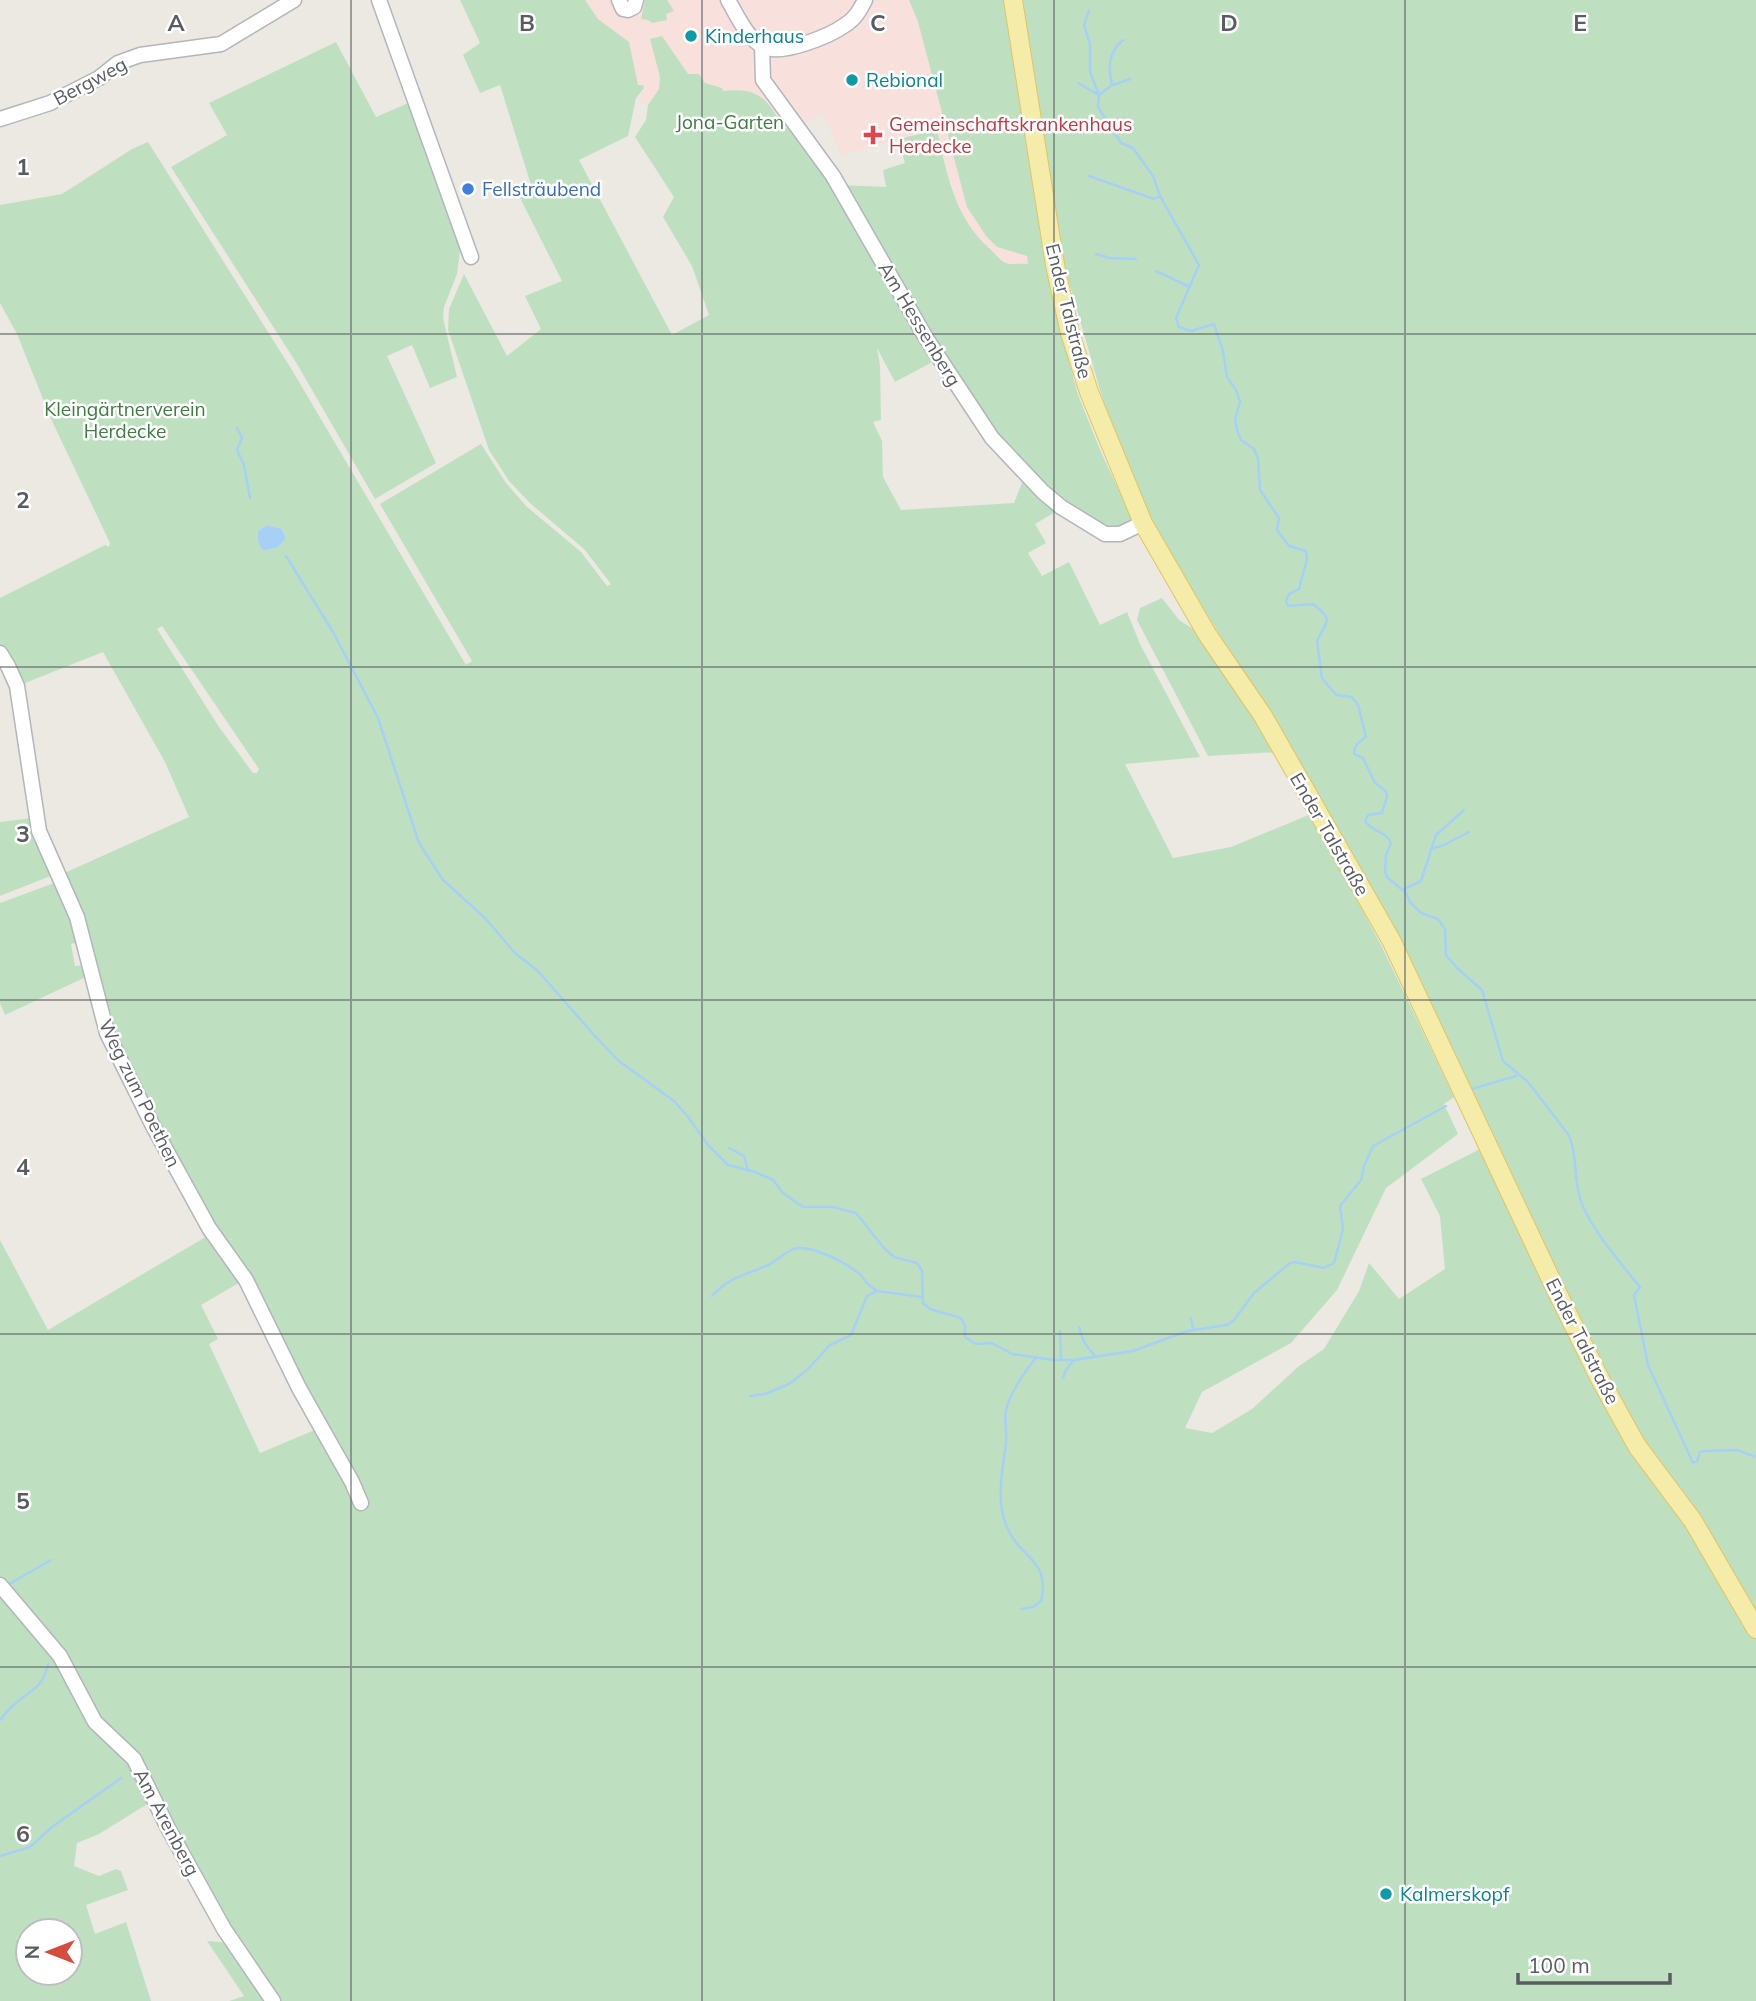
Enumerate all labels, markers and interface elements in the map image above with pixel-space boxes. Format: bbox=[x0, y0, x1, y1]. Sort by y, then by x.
text: A bbox=[167, 8, 185, 37]
text: B bbox=[519, 8, 535, 37]
text: C bbox=[870, 8, 886, 37]
text: D bbox=[1220, 8, 1238, 37]
text: E bbox=[1573, 8, 1587, 37]
place label: Kinderhaus bbox=[705, 24, 804, 48]
marker: Kinderhaus bbox=[683, 28, 699, 44]
street label: Bergweg bbox=[49, 52, 131, 110]
place label: Rebional bbox=[866, 68, 943, 92]
marker: Rebional bbox=[844, 72, 860, 88]
park label: Jona-Garten bbox=[676, 110, 784, 134]
place label: Gemeinschaftskrankenhaus Herdecke bbox=[889, 112, 1132, 158]
marker: Gemeinschaftskrankenhaus Herdecke bbox=[863, 125, 883, 145]
text: 1 bbox=[16, 152, 30, 181]
place label: Fellsträubend bbox=[482, 177, 601, 201]
marker: Fellsträubend bbox=[460, 181, 476, 197]
street label: Ender Talstraße bbox=[1041, 241, 1097, 381]
street label: Am Hessenberg bbox=[873, 257, 967, 391]
park label: Kleingärtnerverein Herdecke bbox=[44, 397, 206, 443]
text: 2 bbox=[16, 485, 30, 514]
street label: Ender Talstraße bbox=[1285, 768, 1375, 900]
text: 3 bbox=[16, 819, 30, 848]
street label: Weg zum Poethen bbox=[94, 1015, 186, 1171]
text: 4 bbox=[16, 1152, 30, 1181]
street label: Ender Talstraße bbox=[1541, 1274, 1625, 1408]
text: 5 bbox=[16, 1486, 30, 1515]
street label: Am Arenberg bbox=[129, 1764, 205, 1880]
text: 6 bbox=[16, 1819, 30, 1848]
place label: Kalmerskopf bbox=[1400, 1882, 1510, 1906]
marker: Kalmerskopf bbox=[1378, 1886, 1394, 1902]
north arrow bbox=[14, 1917, 84, 1987]
scale bar bbox=[1518, 1941, 1670, 1985]
text: N bbox=[20, 1945, 44, 1959]
text: 100 m bbox=[1528, 1952, 1590, 1978]

